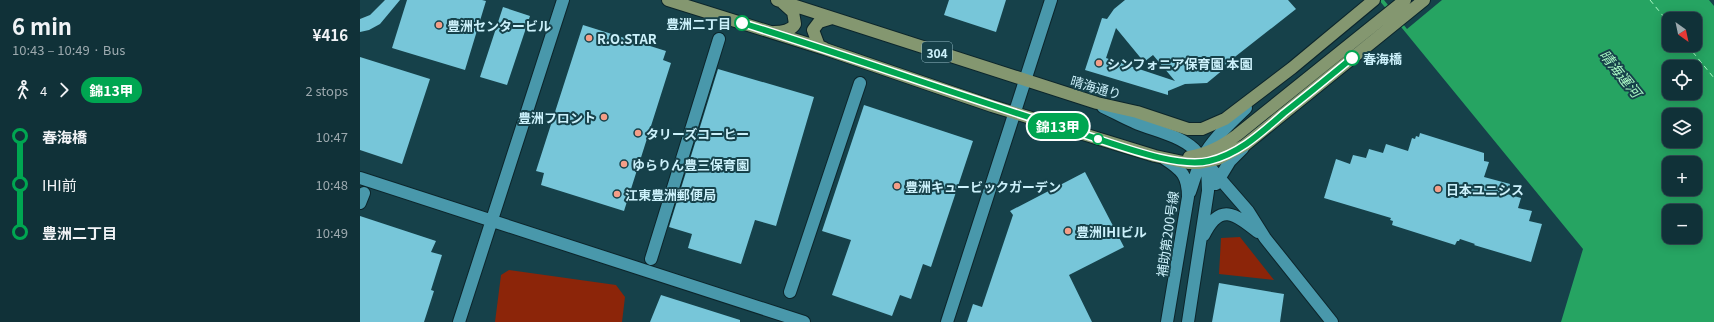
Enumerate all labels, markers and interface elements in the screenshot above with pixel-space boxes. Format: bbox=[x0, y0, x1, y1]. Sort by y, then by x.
text: 6 min bbox=[12, 9, 72, 41]
north arrow bbox=[1662, 12, 1702, 52]
map controls bbox=[1662, 12, 1702, 244]
place label: 豊洲二丁目 bbox=[666, 14, 731, 33]
marker: 豊洲二丁目 bbox=[734, 15, 750, 31]
place label: 豊洲センタービル bbox=[447, 16, 551, 35]
marker: 豊洲センタービル bbox=[434, 20, 444, 30]
text: ¥416 bbox=[313, 24, 348, 45]
place label: R.O.STAR bbox=[597, 29, 657, 48]
marker: R.O.STAR bbox=[584, 33, 594, 43]
text: 10:43 – 10:49 · Bus bbox=[12, 40, 125, 59]
road number: 304 bbox=[922, 42, 952, 62]
water label: 晴海運河 bbox=[1596, 45, 1648, 103]
place label: 春海橋 bbox=[1363, 49, 1402, 68]
marker: 春海橋 bbox=[1344, 50, 1360, 66]
place label: シンフォニア保育園 本園 bbox=[1107, 54, 1253, 73]
marker: シンフォニア保育園 本園 bbox=[1094, 58, 1104, 68]
button: locate bbox=[1662, 60, 1702, 100]
street label: 晴海通り bbox=[1068, 71, 1124, 103]
icon: walk bbox=[12, 79, 34, 101]
icon: forward bbox=[53, 79, 75, 101]
text: 錦13甲 bbox=[89, 80, 134, 100]
text: 4 bbox=[40, 81, 47, 100]
text: 2 stops bbox=[305, 81, 348, 100]
place label: 豊洲フロント bbox=[518, 108, 596, 127]
button: layers bbox=[1662, 108, 1702, 148]
marker: 豊洲フロント bbox=[599, 112, 609, 122]
line badge: 錦13甲 bbox=[1030, 113, 1086, 139]
text: 錦13甲 bbox=[1036, 116, 1080, 136]
place label: タリーズコーヒー bbox=[646, 124, 749, 143]
text: 春海橋 bbox=[42, 126, 87, 147]
text: 10:47 bbox=[316, 127, 348, 146]
marker: タリーズコーヒー bbox=[633, 128, 643, 138]
unlabelled marker bbox=[1092, 133, 1104, 145]
place label: ゆらりん豊三保育園 bbox=[632, 155, 749, 174]
button: + bbox=[1662, 156, 1702, 196]
marker: ゆらりん豊三保育園 bbox=[619, 159, 629, 169]
text: IHI前 bbox=[42, 174, 77, 195]
text: 10:48 bbox=[316, 175, 348, 194]
place label: 豊洲キュービックガーデン bbox=[905, 177, 1061, 196]
place label: 日本ユニシス bbox=[1446, 180, 1524, 199]
marker: 豊洲キュービックガーデン bbox=[892, 181, 902, 191]
marker: 日本ユニシス bbox=[1433, 184, 1443, 194]
place label: 江東豊洲郵便局 bbox=[625, 185, 716, 204]
marker: 江東豊洲郵便局 bbox=[612, 189, 622, 199]
street label: 補助第200号線 bbox=[1152, 190, 1182, 278]
button: − bbox=[1662, 204, 1702, 244]
text: 豊洲二丁目 bbox=[42, 222, 117, 243]
place label: 豊洲IHIビル bbox=[1076, 222, 1146, 241]
text: 10:49 bbox=[316, 223, 348, 242]
marker: 豊洲IHIビル bbox=[1063, 226, 1073, 236]

